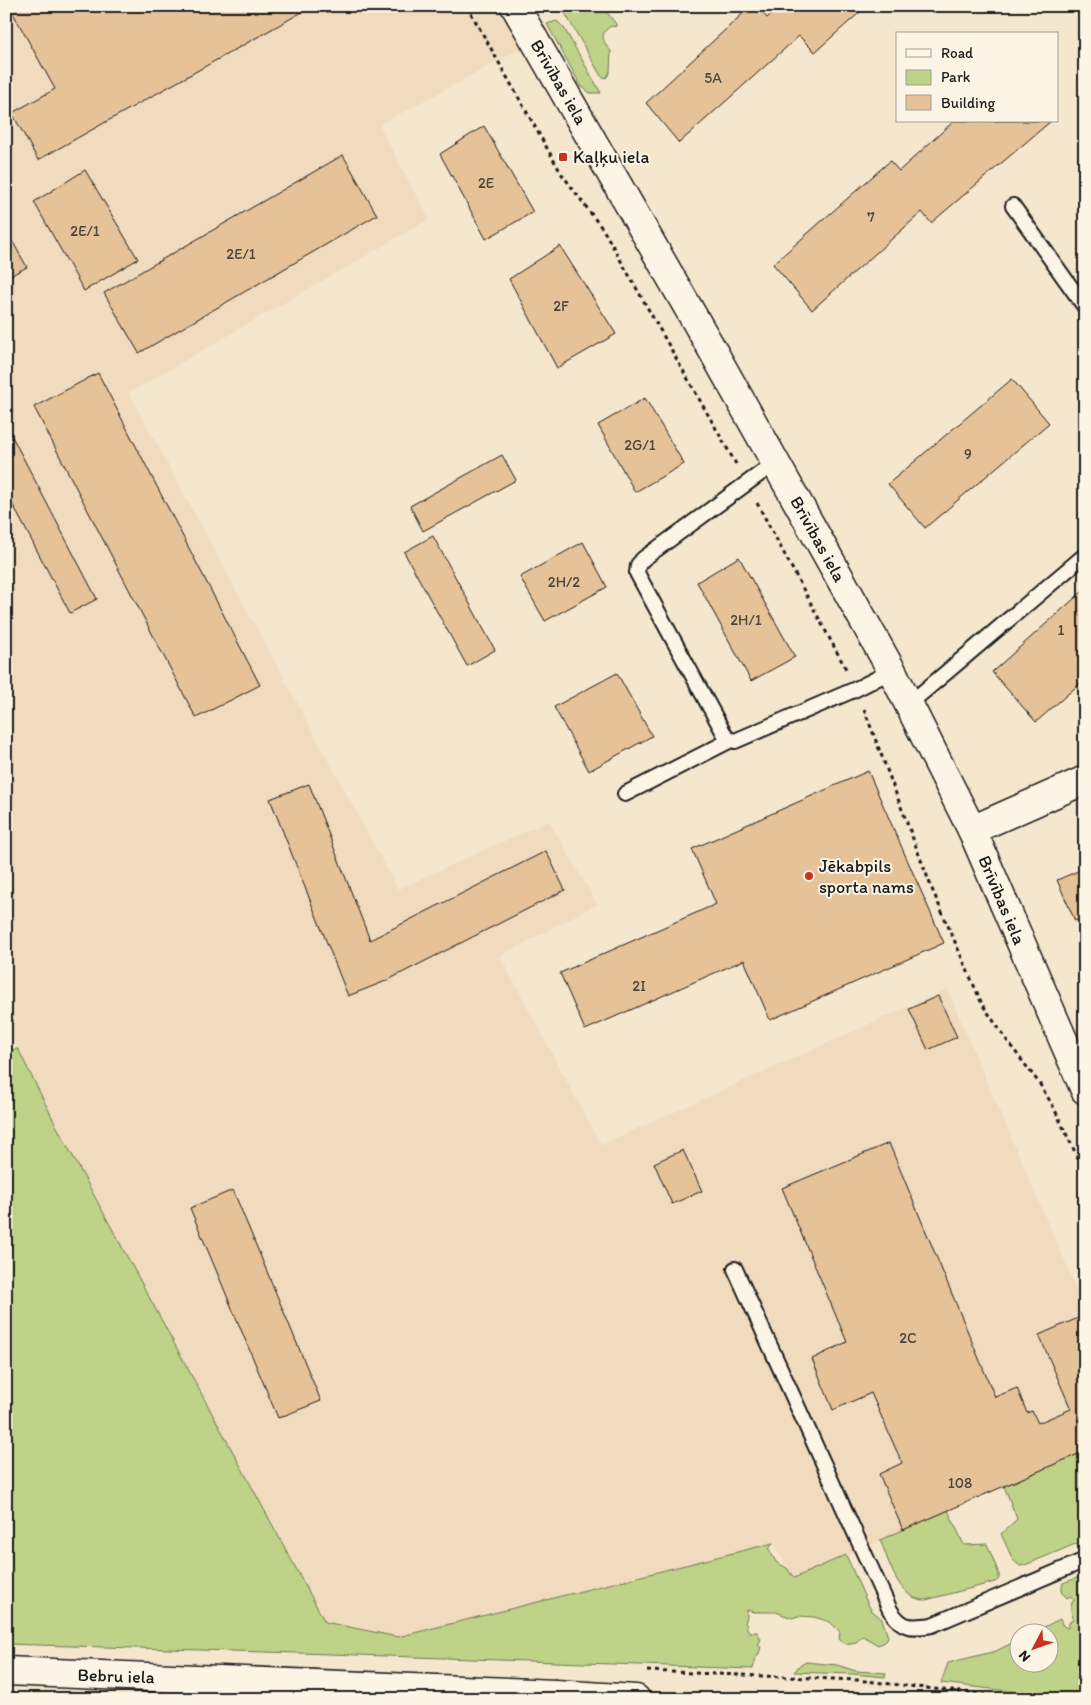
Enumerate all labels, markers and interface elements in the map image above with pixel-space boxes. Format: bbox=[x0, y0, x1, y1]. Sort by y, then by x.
legend bbox=[896, 32, 1058, 122]
street label: Brīvības iela bbox=[526, 35, 593, 129]
text: Road bbox=[941, 44, 974, 62]
text: Park bbox=[941, 68, 971, 86]
house number: 5A bbox=[704, 69, 722, 87]
text: Building bbox=[941, 94, 995, 112]
place label: Kaļķu iela bbox=[573, 146, 649, 168]
marker: Kaļķu iela bbox=[557, 151, 569, 163]
house number: 2E bbox=[478, 174, 494, 192]
house number: 7 bbox=[867, 208, 875, 226]
house number: 2E/1 bbox=[70, 222, 100, 240]
house number: 2E/1 bbox=[226, 245, 256, 263]
house number: 2F bbox=[553, 297, 569, 315]
house number: 2G/1 bbox=[624, 436, 656, 454]
house number: 9 bbox=[964, 445, 972, 463]
street label: Brīvības iela bbox=[785, 492, 851, 586]
house number: 2H/2 bbox=[548, 573, 580, 591]
house number: 2H/1 bbox=[730, 611, 762, 629]
house number: 1 bbox=[1058, 621, 1065, 639]
street label: Brīvības iela bbox=[973, 852, 1031, 949]
place label: Jēkabpils sporta nams bbox=[819, 855, 914, 898]
marker: Jēkabpils sporta nams bbox=[803, 870, 815, 882]
house number: 2I bbox=[632, 977, 646, 995]
house number: 2C bbox=[899, 1329, 917, 1347]
house number: 108 bbox=[948, 1474, 972, 1492]
north arrow bbox=[1008, 1622, 1058, 1672]
text: N bbox=[1015, 1647, 1034, 1665]
street label: Bebru iela bbox=[77, 1664, 155, 1688]

